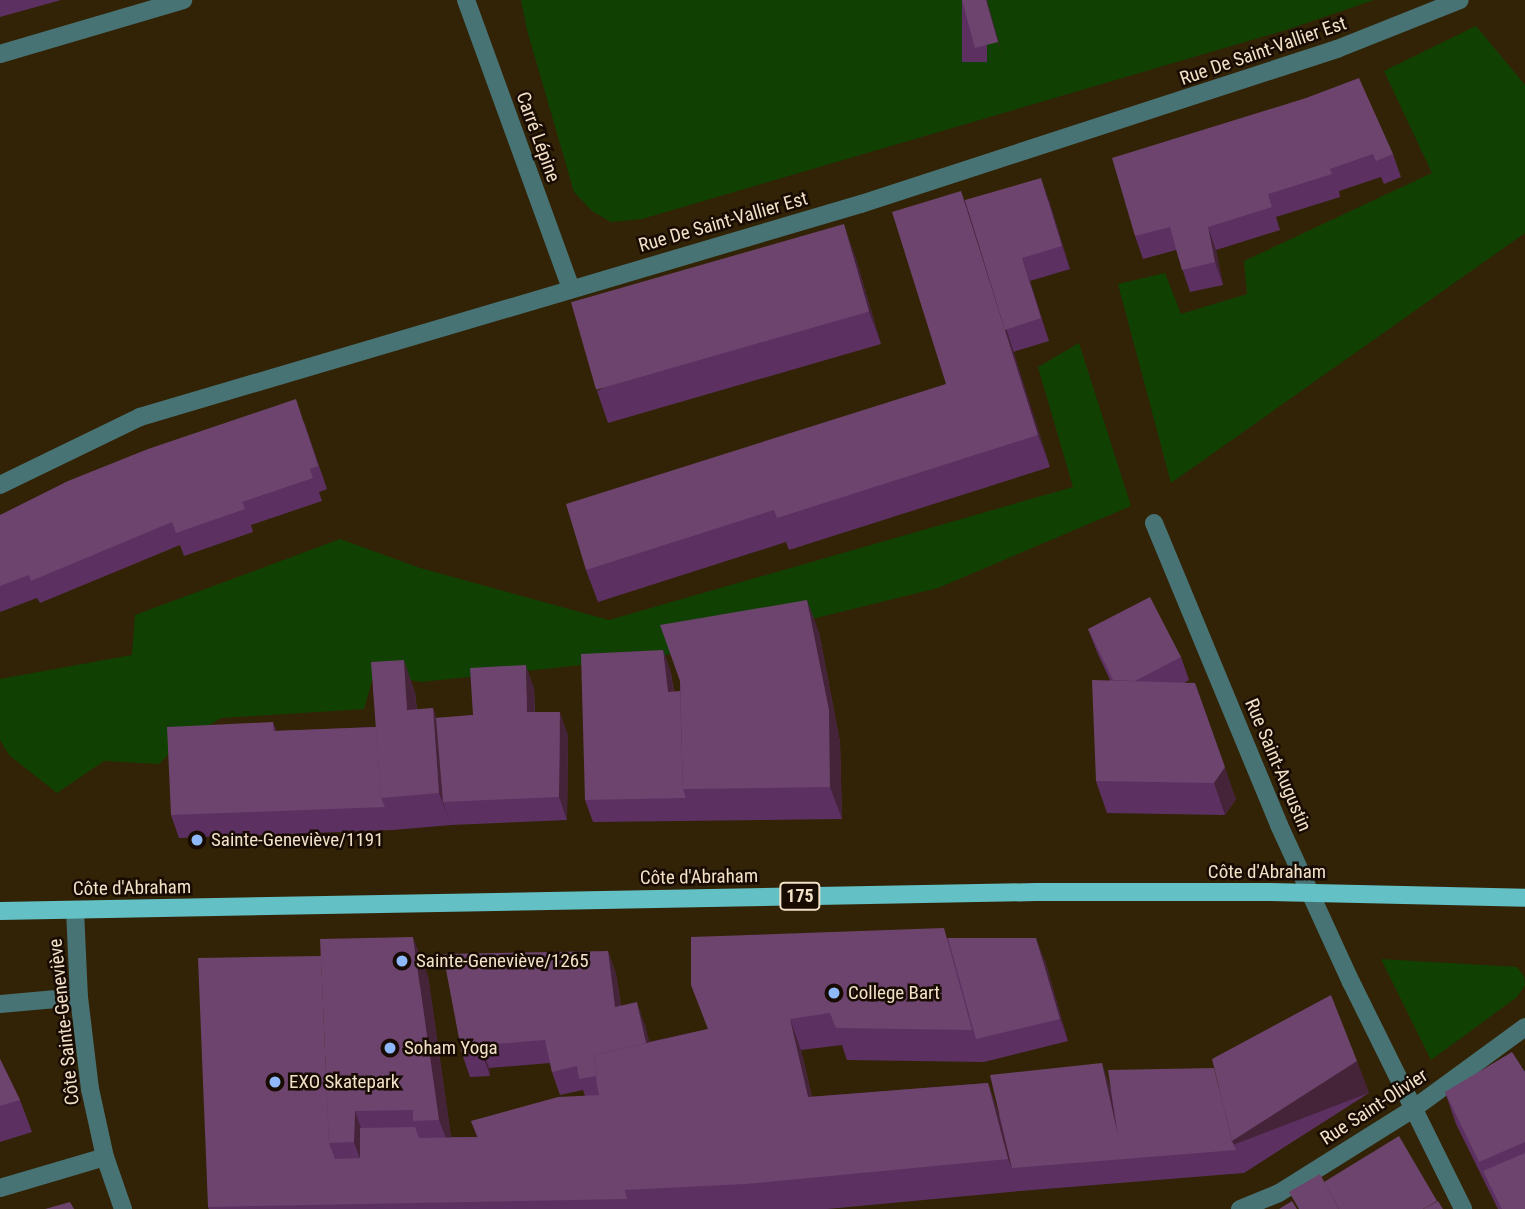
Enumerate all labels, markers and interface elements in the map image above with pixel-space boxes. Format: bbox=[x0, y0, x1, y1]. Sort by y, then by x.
street label: Rue De Saint-Vallier Est bbox=[1177, 12, 1349, 90]
street label: Carré Lépine bbox=[511, 89, 565, 185]
street label: Rue De Saint-Vallier Est bbox=[636, 187, 810, 257]
street label: Rue Saint-Augustin bbox=[1240, 695, 1316, 835]
place label: Sainte-Geneviève/1191 bbox=[211, 829, 384, 851]
marker: Sainte-Geneviève/1191 bbox=[189, 832, 205, 848]
street label: Côte d'Abraham bbox=[1208, 861, 1326, 883]
street label: Côte d'Abraham bbox=[640, 865, 758, 889]
street label: Côte d'Abraham bbox=[73, 876, 191, 900]
road number: 175 bbox=[779, 882, 821, 911]
street label: Côte Sainte-Geneviève bbox=[44, 938, 84, 1106]
place label: Sainte-Geneviève/1265 bbox=[416, 950, 589, 972]
marker: Sainte-Geneviève/1265 bbox=[394, 953, 410, 969]
place label: College Bart bbox=[848, 982, 940, 1004]
marker: College Bart bbox=[826, 985, 842, 1001]
place label: Soham Yoga bbox=[404, 1037, 498, 1059]
marker: Soham Yoga bbox=[382, 1040, 398, 1056]
street label: Rue Saint-Olivier bbox=[1316, 1064, 1432, 1150]
place label: EXO Skatepark bbox=[289, 1071, 399, 1093]
marker: EXO Skatepark bbox=[267, 1074, 283, 1090]

